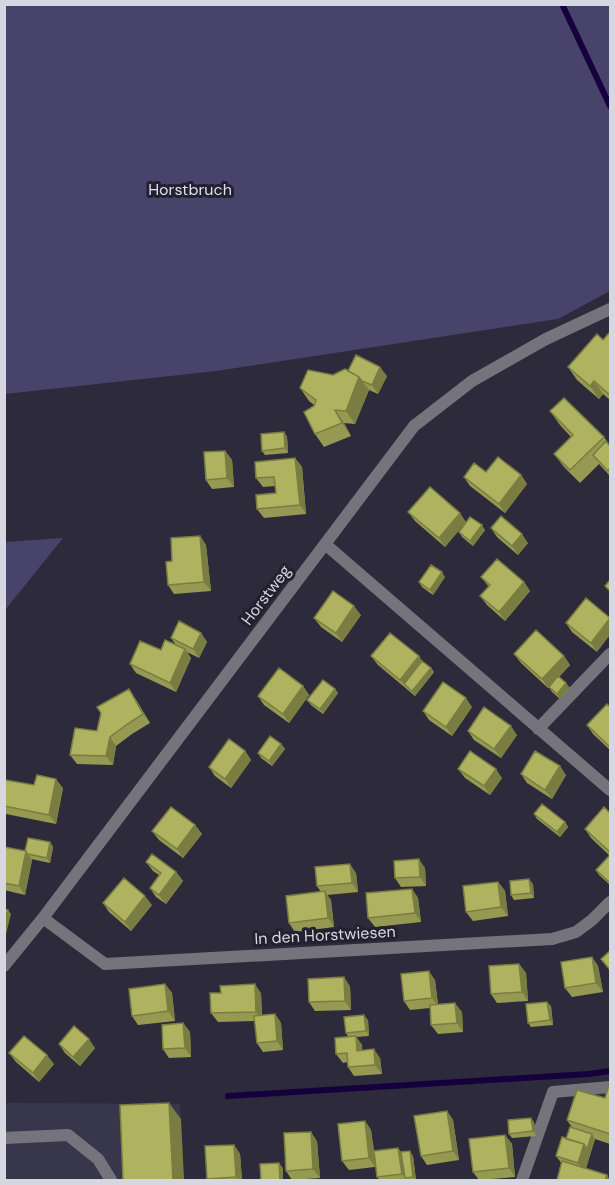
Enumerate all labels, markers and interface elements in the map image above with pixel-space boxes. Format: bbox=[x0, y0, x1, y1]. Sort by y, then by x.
park label: Horstbruch bbox=[148, 179, 232, 200]
street label: Horstweg bbox=[237, 561, 296, 629]
street label: In den Horstwiesen bbox=[254, 921, 396, 949]

